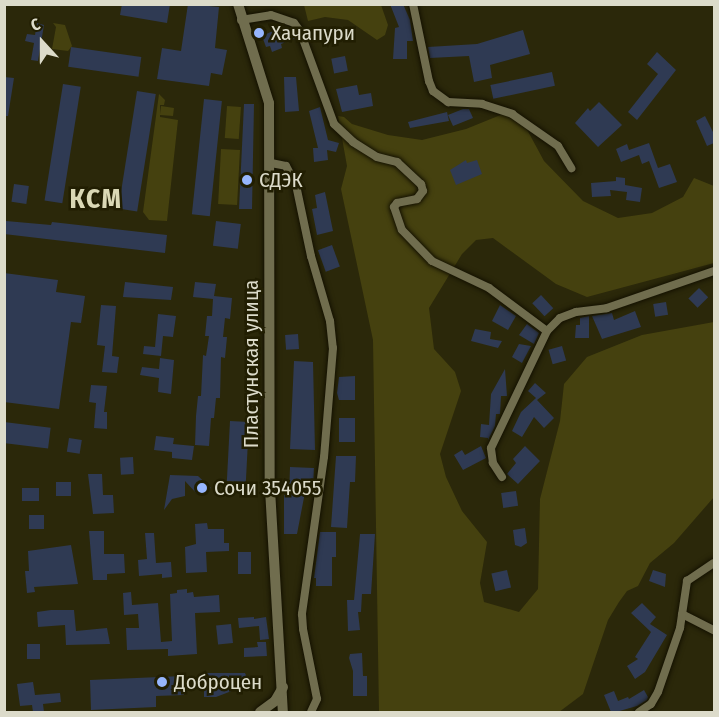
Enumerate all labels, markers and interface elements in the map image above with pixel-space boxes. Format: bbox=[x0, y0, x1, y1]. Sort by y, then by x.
north arrow bbox=[12, 12, 72, 72]
text: С bbox=[28, 14, 43, 35]
place label: Хачапури bbox=[271, 20, 355, 46]
marker: Хачапури bbox=[252, 26, 266, 40]
place label: СДЭК bbox=[259, 167, 303, 193]
marker: СДЭК bbox=[240, 173, 254, 187]
district label: КСМ bbox=[70, 184, 122, 216]
street label: Пластунская улица bbox=[238, 280, 264, 448]
place label: Сочи 354055 bbox=[214, 475, 321, 501]
marker: Сочи 354055 bbox=[195, 481, 209, 495]
place label: Доброцен bbox=[174, 669, 262, 695]
marker: Доброцен bbox=[155, 675, 169, 689]

